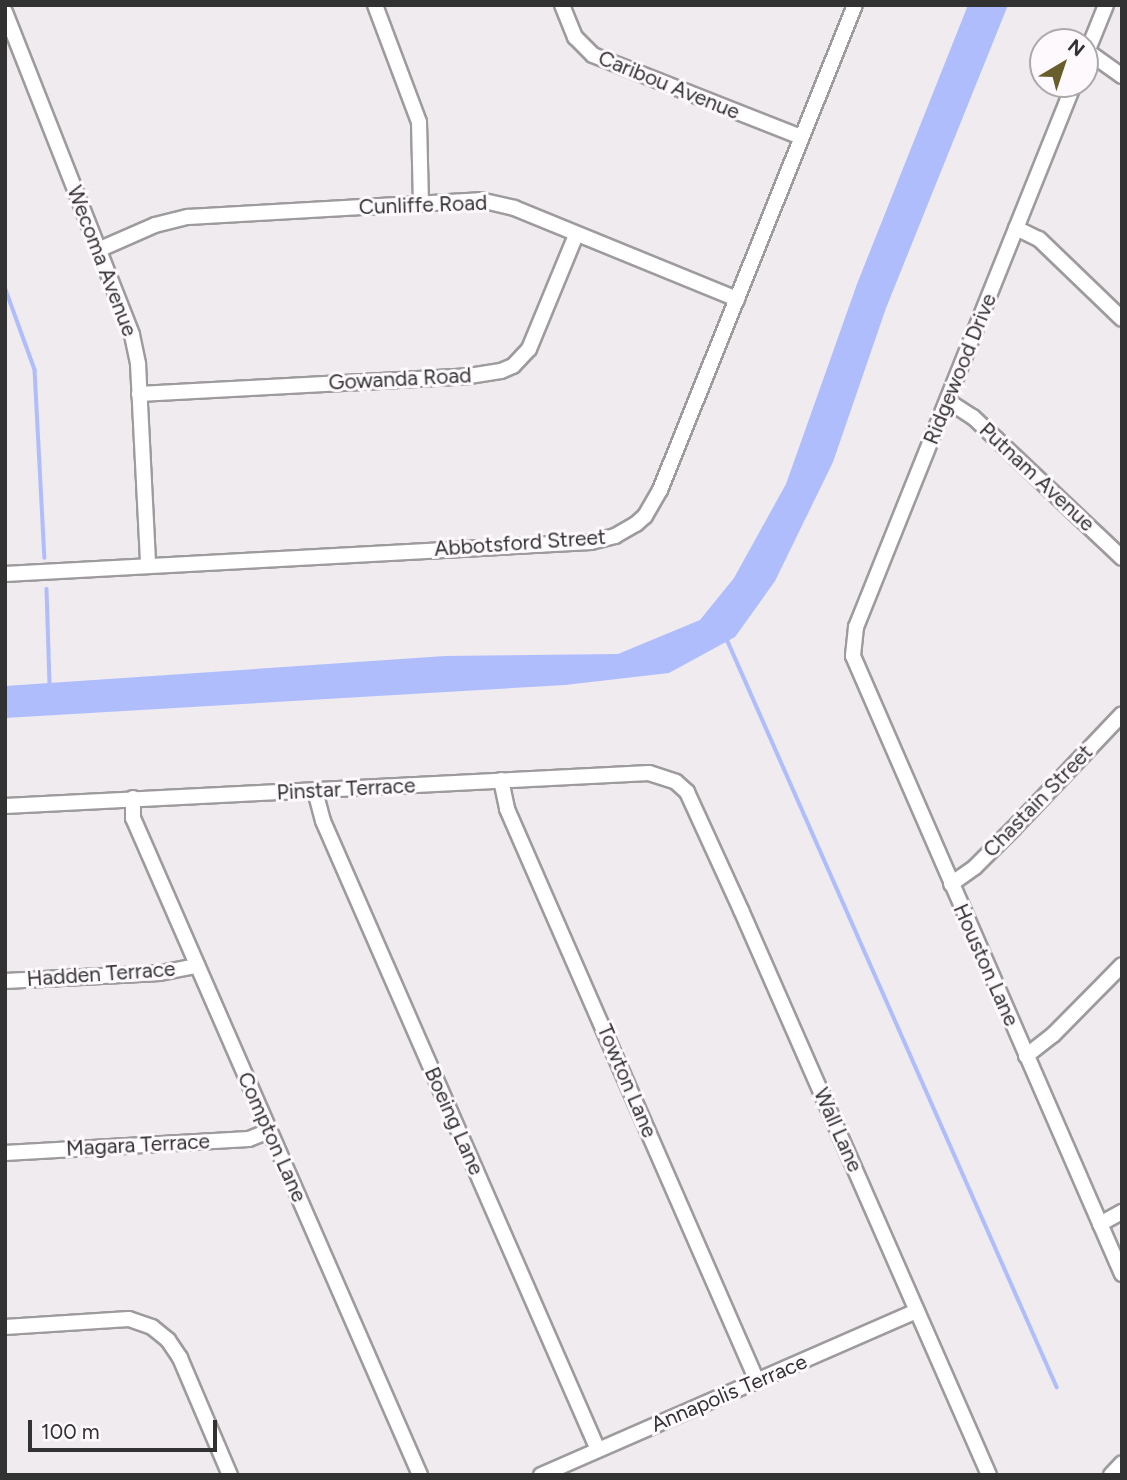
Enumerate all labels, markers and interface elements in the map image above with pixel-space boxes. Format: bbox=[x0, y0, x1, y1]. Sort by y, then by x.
north arrow bbox=[1029, 28, 1099, 98]
text: N bbox=[1063, 34, 1089, 61]
street label: Caribou Avenue bbox=[595, 45, 743, 125]
street label: Wecoma Avenue bbox=[62, 182, 142, 340]
street label: Cunliffe Road bbox=[358, 190, 488, 220]
street label: Ridgewood Drive bbox=[918, 290, 1002, 448]
street label: Gowanda Road bbox=[328, 363, 472, 395]
street label: Putnam Avenue bbox=[974, 417, 1100, 537]
street label: Abbotsford Street bbox=[433, 524, 607, 562]
street label: Chastain Street bbox=[978, 740, 1098, 862]
street label: Pinstar Terrace bbox=[276, 773, 416, 805]
street label: Houston Lane bbox=[948, 900, 1024, 1030]
street label: Hadden Terrace bbox=[26, 956, 176, 992]
street label: Towton Lane bbox=[592, 1021, 662, 1141]
street label: Boeing Lane bbox=[419, 1063, 489, 1179]
street label: Compton Lane bbox=[232, 1068, 312, 1206]
street label: Wall Lane bbox=[808, 1084, 868, 1176]
street label: Magara Terrace bbox=[65, 1129, 211, 1161]
street label: Annapolis Terrace bbox=[647, 1349, 811, 1437]
scale bar bbox=[32, 1406, 220, 1450]
text: 100 m bbox=[41, 1419, 100, 1444]

